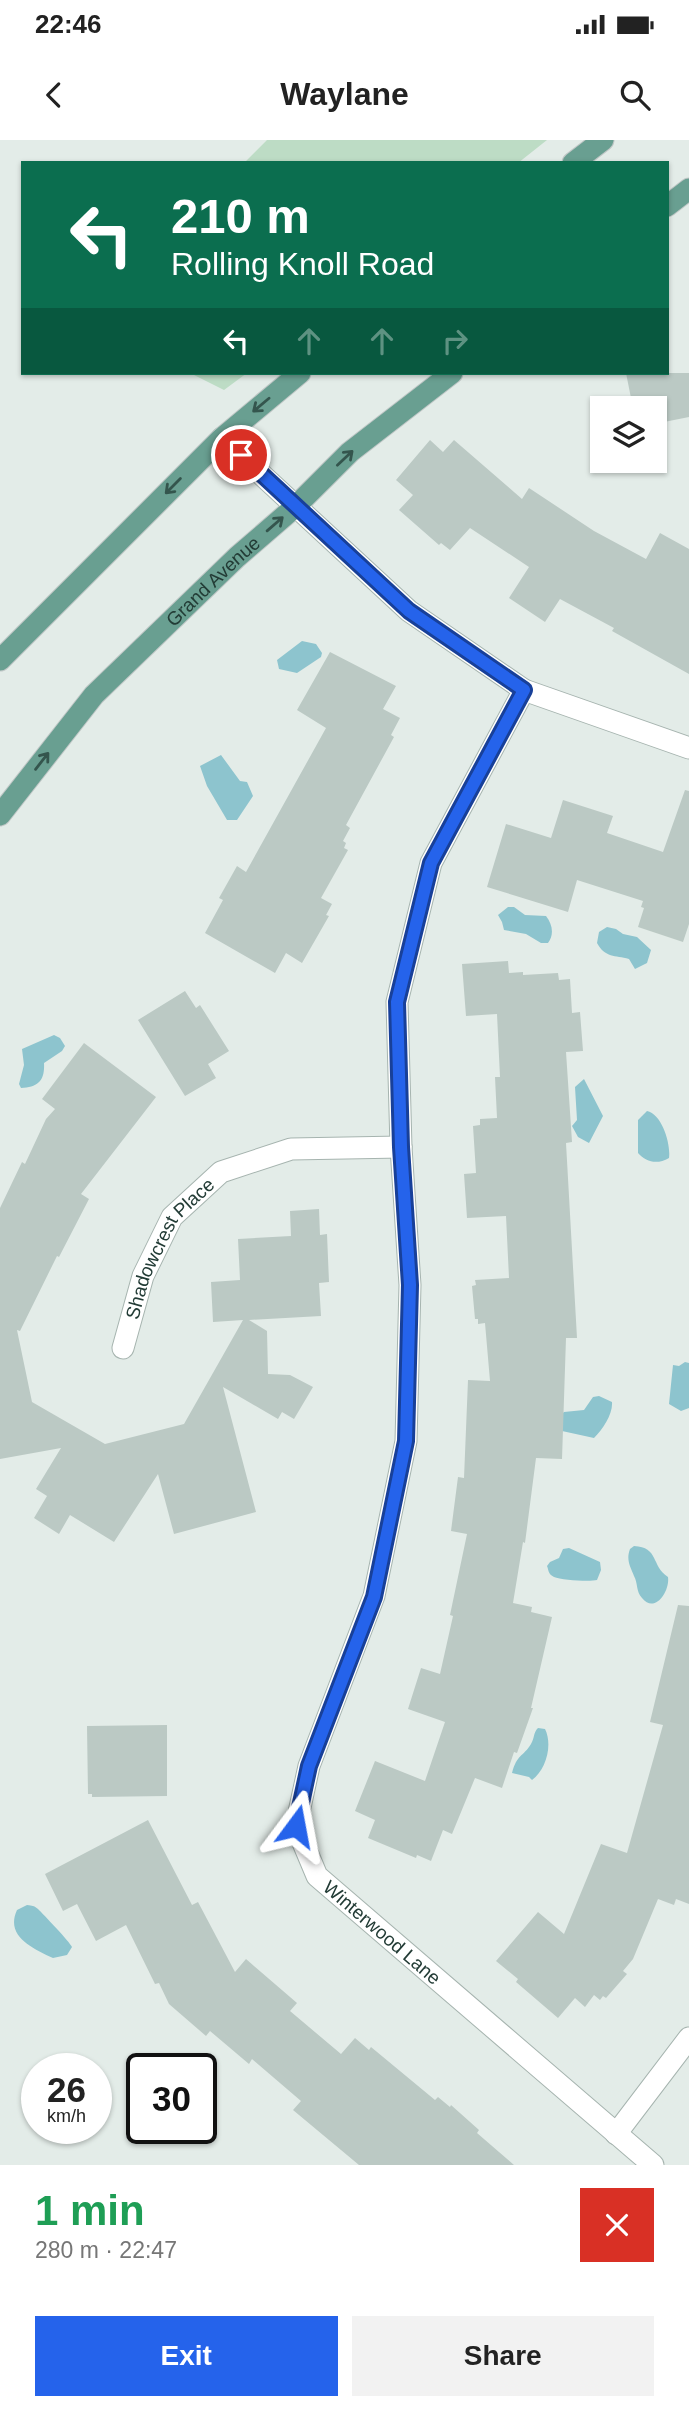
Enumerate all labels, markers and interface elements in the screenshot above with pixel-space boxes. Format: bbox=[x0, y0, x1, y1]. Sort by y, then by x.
text: 22:46 bbox=[35, 9, 102, 39]
icon: back bbox=[35, 76, 73, 114]
text: Waylane bbox=[280, 76, 409, 112]
icon: search bbox=[616, 76, 654, 114]
icon: left bbox=[56, 189, 147, 280]
text: 210 m bbox=[171, 189, 310, 243]
text: Rolling Knoll Road bbox=[171, 246, 434, 282]
icon: left bbox=[217, 322, 255, 360]
icon: ahead bbox=[290, 322, 328, 360]
icon: ahead bbox=[363, 322, 401, 360]
icon: right bbox=[436, 322, 474, 360]
map controls bbox=[590, 396, 667, 473]
button: layers bbox=[590, 396, 667, 473]
one-way arrow bbox=[253, 397, 271, 413]
pin bbox=[211, 425, 271, 485]
icon: arrive bbox=[222, 436, 260, 474]
one-way arrow bbox=[336, 449, 353, 466]
one-way arrow bbox=[165, 477, 182, 494]
one-way arrow bbox=[265, 516, 283, 532]
street label: Grand Avenue bbox=[162, 532, 264, 631]
one-way arrow bbox=[34, 752, 49, 771]
street label: Shadowcrest Place bbox=[122, 1174, 218, 1321]
position arrow bbox=[259, 1789, 333, 1863]
street label: Winterwood Lane bbox=[319, 1876, 445, 1989]
speed limit sign: 30 bbox=[126, 2053, 217, 2144]
text: 26 bbox=[47, 2070, 86, 2109]
text: km/h bbox=[47, 2106, 86, 2126]
text: 1 min bbox=[35, 2187, 145, 2234]
button: close bbox=[580, 2188, 654, 2262]
text: 280 m · 22:47 bbox=[35, 2237, 177, 2263]
button: Exit bbox=[35, 2316, 338, 2396]
button: Share bbox=[352, 2316, 654, 2396]

